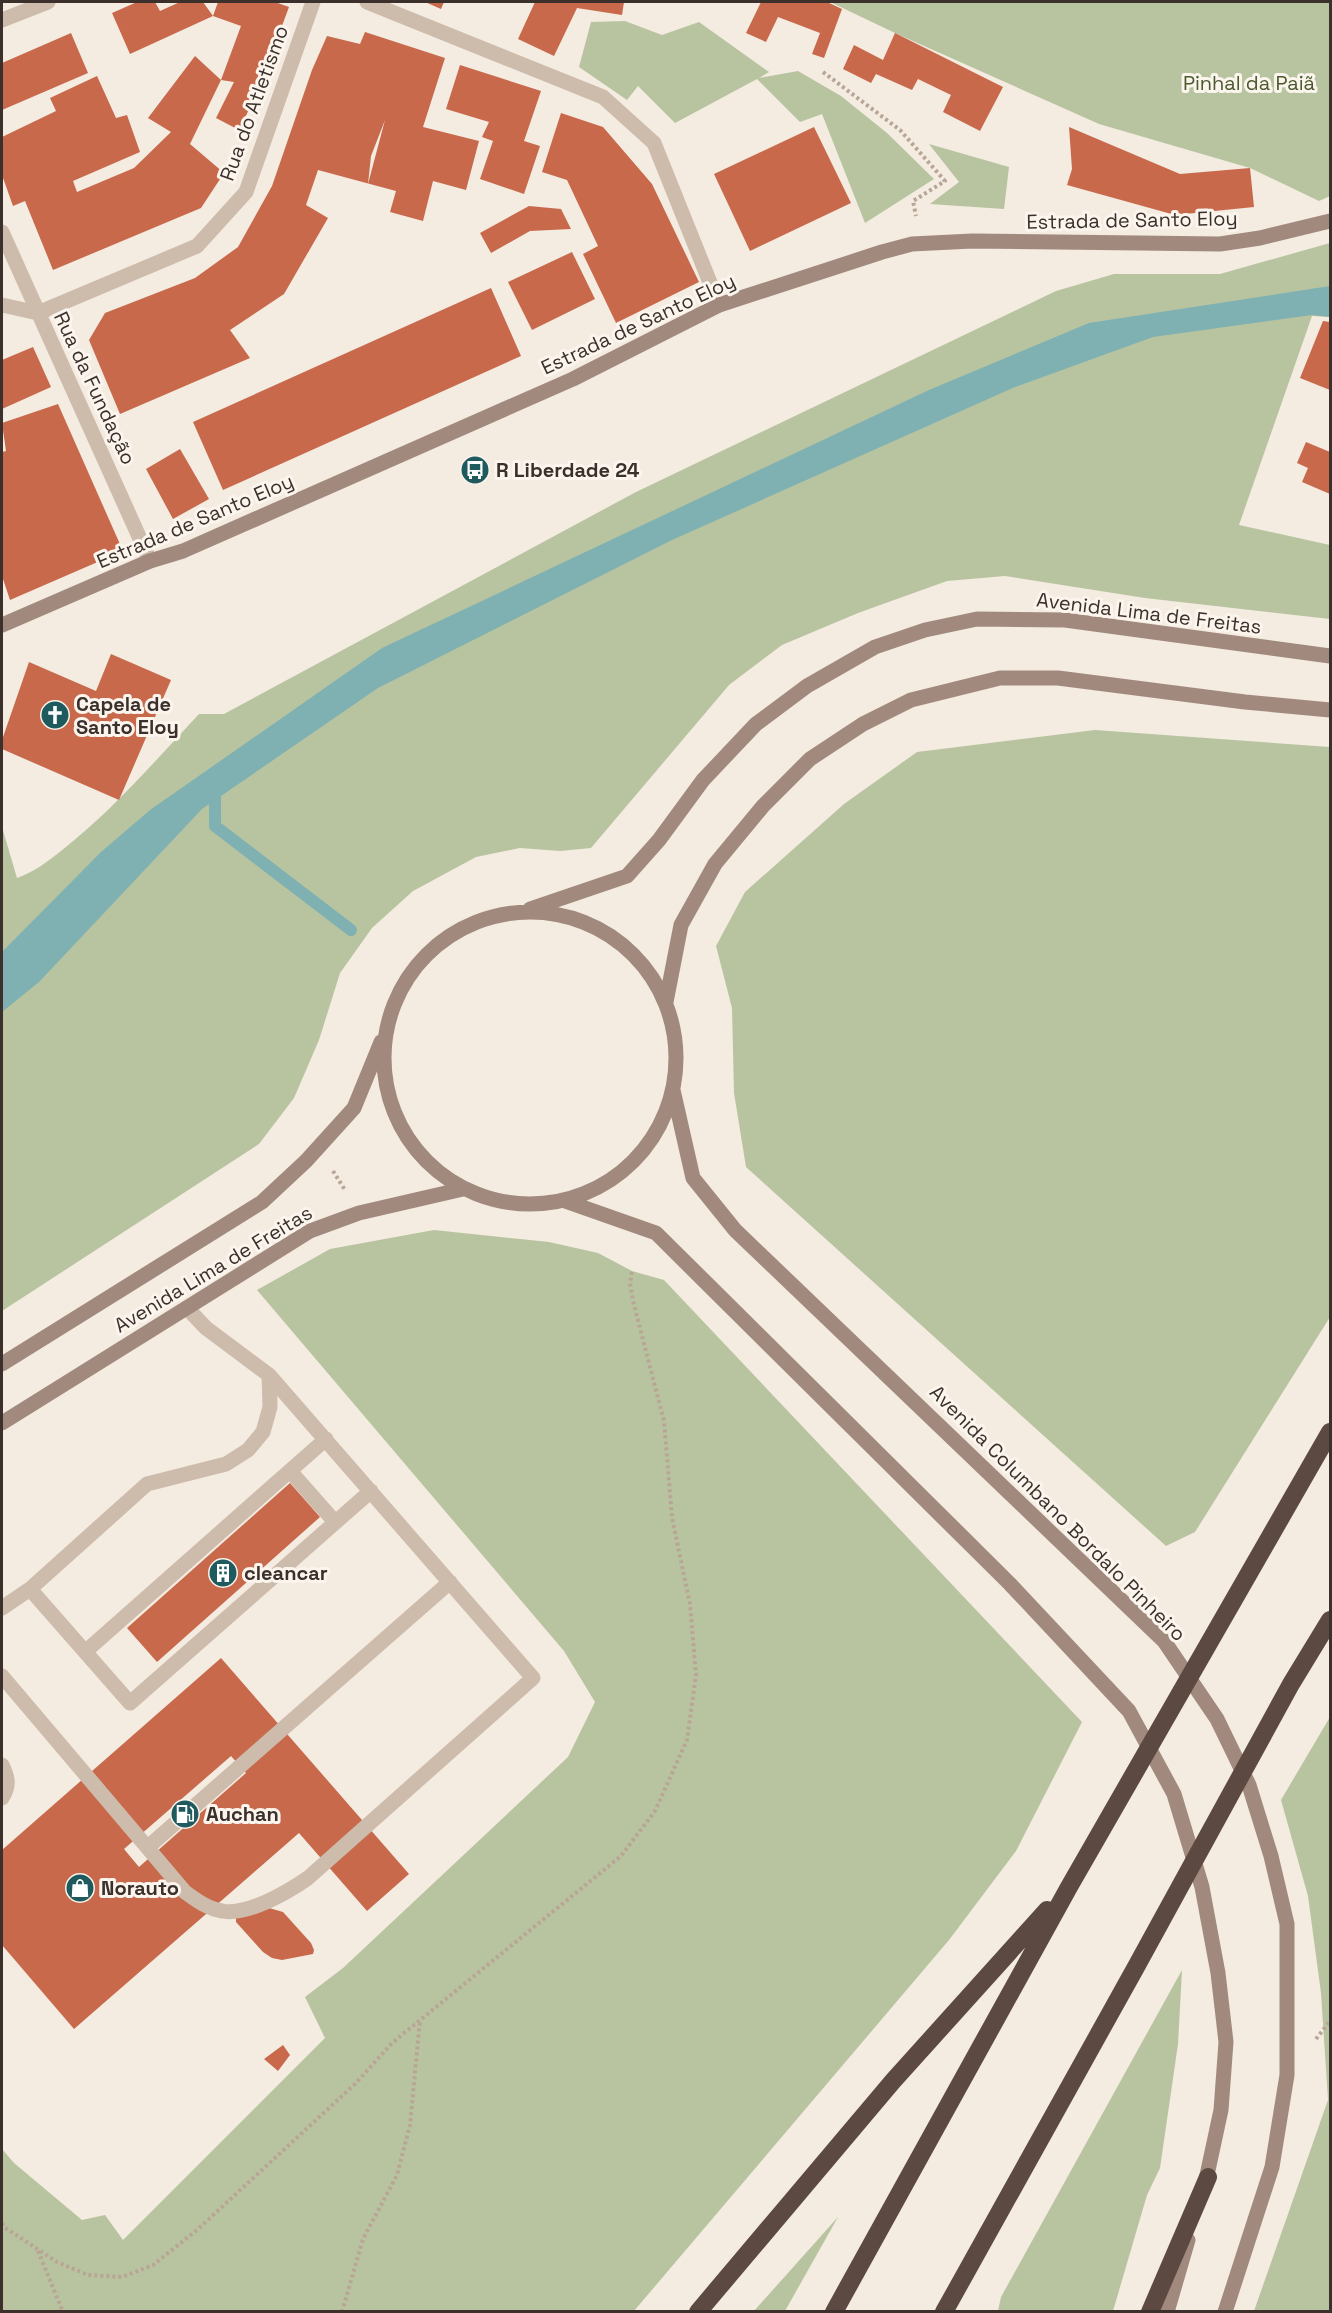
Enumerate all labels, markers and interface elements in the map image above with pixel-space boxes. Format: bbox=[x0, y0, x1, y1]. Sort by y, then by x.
street label: Rua do Atletismo bbox=[214, 22, 294, 184]
park label: Pinhal da Paiã bbox=[1183, 70, 1315, 96]
street label: Estrada de Santo Eloy bbox=[1026, 205, 1238, 235]
street label: Estrada de Santo Eloy bbox=[537, 268, 739, 380]
street label: Rua da Fundação bbox=[48, 307, 142, 469]
bus stop icon: R Liberdade 24 bbox=[459, 454, 491, 486]
place label: R Liberdade 24 bbox=[496, 457, 640, 483]
street label: Estrada de Santo Eloy bbox=[93, 468, 297, 574]
street label: Avenida Lima de Freitas bbox=[1035, 586, 1263, 640]
place label: Capela de Santo Eloy bbox=[76, 691, 179, 740]
church icon: Capela de Santo Eloy bbox=[39, 699, 71, 731]
street label: Avenida Lima de Freitas bbox=[109, 1200, 317, 1338]
street label: Avenida Columbano Bordalo Pinheiro bbox=[924, 1379, 1192, 1647]
building icon: cleancar bbox=[207, 1557, 239, 1589]
place label: cleancar bbox=[244, 1560, 328, 1586]
fuel station icon: Auchan bbox=[169, 1798, 201, 1830]
place label: Auchan bbox=[206, 1801, 279, 1827]
shop icon: Norauto bbox=[64, 1872, 96, 1904]
place label: Norauto bbox=[101, 1875, 179, 1901]

